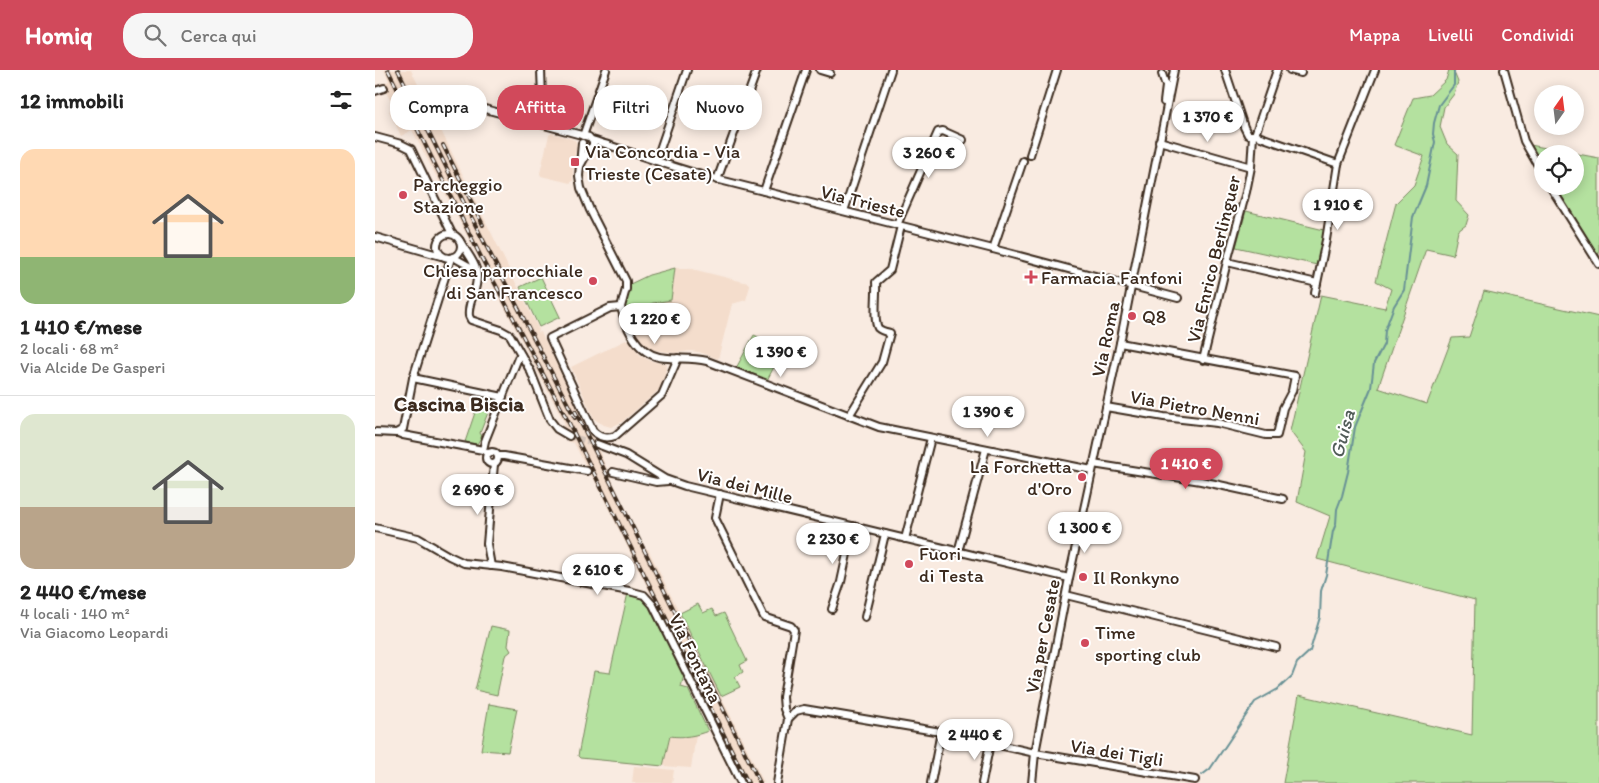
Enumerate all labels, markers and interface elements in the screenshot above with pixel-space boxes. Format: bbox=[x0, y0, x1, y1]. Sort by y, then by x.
search box bbox=[123, 13, 473, 58]
text: Homiq bbox=[25, 21, 93, 50]
icon: search bbox=[141, 21, 169, 49]
text: Cerca qui bbox=[181, 24, 257, 47]
text: Mappa bbox=[1349, 24, 1400, 46]
text: Livelli bbox=[1428, 24, 1473, 46]
text: Condividi bbox=[1501, 24, 1574, 46]
chip: Compra bbox=[390, 85, 487, 130]
chip: Affitta bbox=[497, 85, 584, 130]
chip: Filtri bbox=[594, 85, 668, 130]
chip: Nuovo bbox=[678, 85, 762, 130]
north arrow bbox=[1534, 85, 1584, 135]
map controls bbox=[1534, 85, 1584, 195]
icon: filters bbox=[327, 86, 355, 114]
text: 12 immobili bbox=[20, 88, 124, 113]
pin: 1 370 € bbox=[1162, 100, 1254, 143]
text: 1 370 € bbox=[1183, 107, 1233, 126]
pin: 3 260 € bbox=[883, 136, 975, 179]
place label: Via Concordia - Via Trieste (Cesate) bbox=[585, 140, 740, 185]
text: 3 260 € bbox=[903, 143, 955, 162]
button: locate bbox=[1534, 145, 1584, 195]
marker: Via Concordia - Via Trieste (Cesate) bbox=[569, 156, 581, 168]
street label: Via Enrico Berlinguer bbox=[1182, 172, 1246, 345]
place label: Parcheggio Stazione bbox=[413, 173, 502, 218]
street label: Via Trieste bbox=[818, 180, 908, 223]
icon: home bbox=[143, 181, 233, 271]
marker: Parcheggio Stazione bbox=[397, 189, 409, 201]
pin: 1 910 € bbox=[1292, 189, 1384, 231]
text: 1 910 € bbox=[1313, 195, 1363, 214]
place label: Chiesa parrocchiale di San Francesco bbox=[423, 259, 583, 304]
place label: Farmacia Fanfoni bbox=[1041, 266, 1182, 289]
marker: Farmacia Fanfoni bbox=[1025, 271, 1037, 283]
marker: Chiesa parrocchiale di San Francesco bbox=[587, 275, 599, 287]
street label: Via Roma bbox=[1086, 299, 1125, 379]
pin: 1 220 € bbox=[609, 302, 701, 345]
place label: Q8 bbox=[1142, 305, 1166, 328]
text: 1 220 € bbox=[630, 309, 680, 328]
marker: Q8 bbox=[1126, 310, 1138, 322]
text: 1 410 €/mese bbox=[20, 314, 142, 339]
pin: 1 390 € bbox=[735, 336, 827, 378]
text: 2 locali · 68 m² bbox=[20, 339, 119, 358]
text: 1 390 € bbox=[756, 342, 806, 361]
text: Via Alcide De Gasperi bbox=[20, 358, 165, 377]
street label: Via Pietro Nenni bbox=[1128, 385, 1261, 430]
district label: Cascina Biscia bbox=[394, 391, 525, 416]
pin: 1 390 € bbox=[942, 396, 1034, 438]
text: 1 390 € bbox=[963, 402, 1013, 421]
water label: Guisa bbox=[1324, 407, 1360, 461]
icon: home bbox=[143, 447, 233, 537]
pin: 1 410 € bbox=[1140, 448, 1232, 490]
text: 1 410 € bbox=[1161, 454, 1211, 473]
place label: La Forchetta d'Oro bbox=[970, 455, 1072, 500]
street label: Via dei Mille bbox=[694, 462, 795, 509]
marker: La Forchetta d'Oro bbox=[1076, 471, 1088, 483]
pin: 2 690 € bbox=[432, 474, 524, 516]
text: 2 690 € bbox=[452, 480, 504, 499]
pin: 1 300 € bbox=[1039, 512, 1131, 554]
text: 1 300 € bbox=[1059, 518, 1111, 537]
pin: 2 230 € bbox=[787, 522, 879, 565]
text: 2 230 € bbox=[807, 529, 859, 548]
place label: Fuori di Testa bbox=[919, 542, 984, 587]
pin: 2 610 € bbox=[552, 554, 644, 596]
marker: Fuori di Testa bbox=[903, 558, 915, 570]
text: 2 610 € bbox=[573, 560, 623, 579]
place label: Il Ronkyno bbox=[1093, 566, 1179, 589]
marker: Il Ronkyno bbox=[1077, 571, 1089, 583]
street label: Via per Cesate bbox=[1020, 577, 1065, 695]
text: 2 440 €/mese bbox=[20, 579, 147, 604]
text: 4 locali · 140 m² bbox=[20, 604, 130, 623]
street label: Via Fontana bbox=[664, 610, 727, 707]
place label: Time sporting club bbox=[1095, 621, 1201, 666]
text: Via Giacomo Leopardi bbox=[20, 623, 168, 642]
marker: Time sporting club bbox=[1079, 637, 1091, 649]
pin: 2 440 € bbox=[929, 718, 1021, 761]
text: 2 440 € bbox=[948, 725, 1002, 744]
street label: Via dei Tigli bbox=[1069, 734, 1165, 771]

